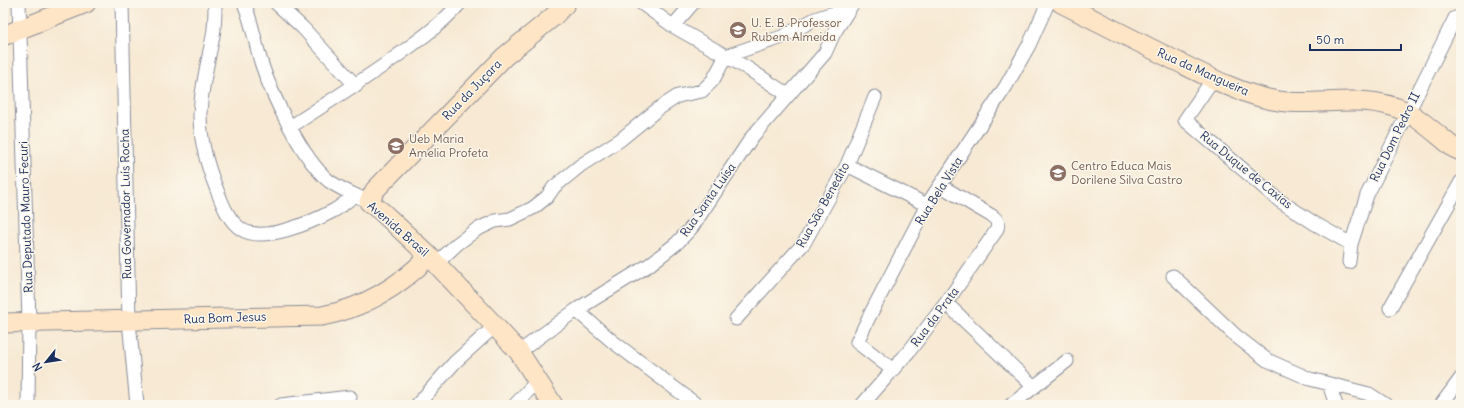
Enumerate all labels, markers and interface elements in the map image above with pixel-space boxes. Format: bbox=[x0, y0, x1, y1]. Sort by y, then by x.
place label: U. E. B. Professor Rubem Almeida bbox=[751, 15, 841, 44]
school or university icon: U. E. B. Professor Rubem Almeida bbox=[728, 20, 748, 40]
scale bar bbox=[1310, 26, 1401, 52]
text: 50 m bbox=[1316, 32, 1345, 47]
street label: Rua da Mangueira bbox=[1155, 45, 1252, 99]
street label: Rua da Juçara bbox=[439, 56, 504, 123]
street label: Rua Dom Pedro II bbox=[1366, 89, 1423, 184]
street label: Rua Governador Luís Rocha bbox=[117, 128, 134, 279]
street label: Rua Duque de Caxias bbox=[1197, 128, 1296, 211]
place label: Ueb Maria Amelia Profeta bbox=[409, 131, 489, 160]
school or university icon: Ueb Maria Amelia Profeta bbox=[386, 136, 406, 156]
street label: Rua Deputado Mauro Fecuri bbox=[15, 141, 36, 293]
street label: Rua Bela Vista bbox=[912, 154, 966, 228]
place label: Centro Educa Mais Dorilene Silva Castro bbox=[1071, 158, 1183, 187]
street label: Rua São Benedito bbox=[793, 159, 852, 250]
street label: Rua Santa Luísa bbox=[677, 160, 739, 240]
school or university icon: Centro Educa Mais Dorilene Silva Castro bbox=[1048, 163, 1068, 183]
street label: Avenida Brasil bbox=[364, 198, 432, 259]
street label: Rua da Prata bbox=[907, 284, 962, 349]
street label: Rua Bom Jesus bbox=[183, 309, 267, 326]
north arrow bbox=[26, 342, 66, 382]
text: N bbox=[29, 360, 45, 374]

